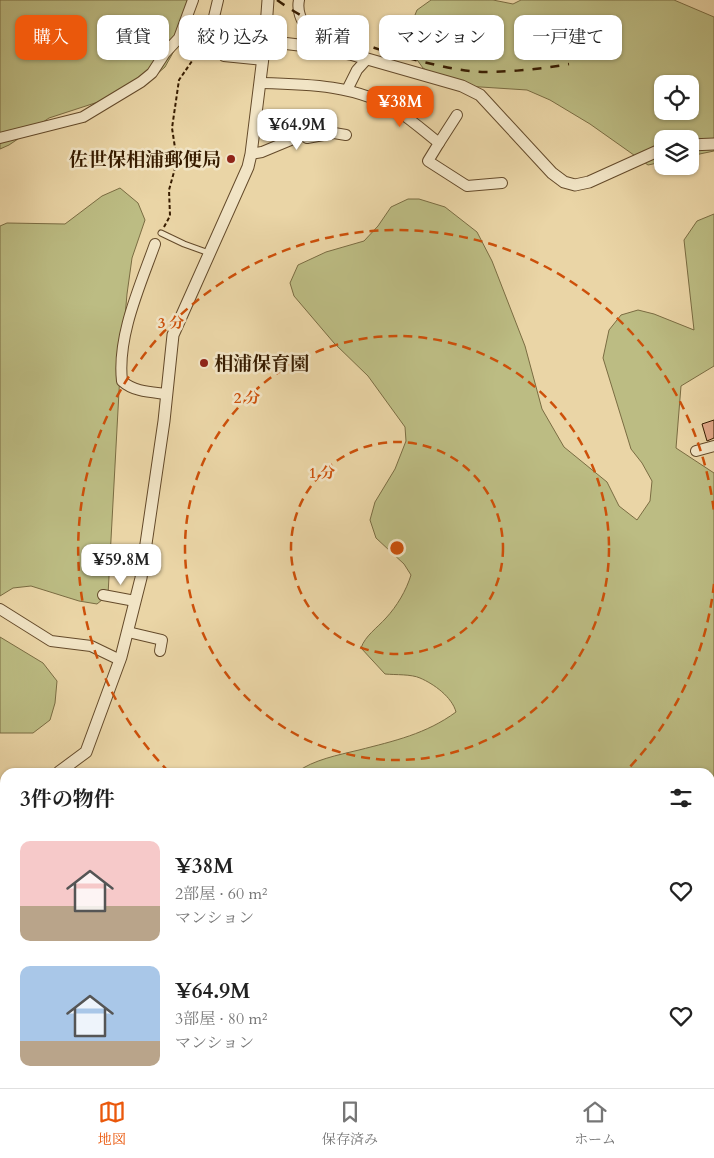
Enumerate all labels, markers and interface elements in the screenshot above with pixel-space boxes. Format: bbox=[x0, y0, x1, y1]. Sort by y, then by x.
chip: 購入 bbox=[15, 15, 87, 60]
chip: 賃貸 bbox=[97, 15, 169, 60]
chip: 絞り込み bbox=[179, 15, 287, 60]
chip: 新着 bbox=[297, 15, 369, 60]
chip: マンション bbox=[379, 15, 504, 60]
chip: 一戸建て bbox=[514, 15, 622, 60]
map controls bbox=[654, 75, 699, 175]
button: locate bbox=[654, 75, 699, 120]
pin: ¥38M bbox=[370, 86, 430, 128]
text: ¥38M bbox=[378, 91, 422, 113]
pin: ¥64.9M bbox=[256, 108, 338, 151]
text: ¥64.9M bbox=[268, 114, 326, 136]
button: layers bbox=[654, 130, 699, 175]
place label: 佐世保相浦郵便局 bbox=[69, 147, 221, 173]
marker: 佐世保相浦郵便局 bbox=[225, 153, 237, 165]
text: 3 分 bbox=[158, 313, 184, 333]
place label: 相浦保育園 bbox=[214, 351, 309, 377]
marker: 相浦保育園 bbox=[198, 357, 210, 369]
text: 2 分 bbox=[234, 388, 260, 408]
text: 1 分 bbox=[309, 463, 335, 483]
centre of rings bbox=[388, 539, 406, 557]
pin: ¥59.8M bbox=[80, 544, 162, 586]
text: ¥59.8M bbox=[92, 549, 150, 571]
icon: filters bbox=[667, 784, 695, 812]
text: 3件の物件 bbox=[20, 785, 115, 814]
text: ¥38M bbox=[175, 852, 234, 881]
icon: home bbox=[60, 861, 120, 921]
icon: heart bbox=[667, 877, 695, 905]
text: 2部屋 · 60 m² bbox=[175, 883, 267, 905]
text: マンション bbox=[175, 907, 254, 929]
text: ¥64.9M bbox=[175, 977, 251, 1006]
icon: home bbox=[60, 986, 120, 1046]
icon: heart bbox=[667, 1002, 695, 1030]
text: 3部屋 · 80 m² bbox=[175, 1008, 267, 1030]
text: マンション bbox=[175, 1032, 254, 1054]
tab: 地図 bbox=[98, 1098, 126, 1149]
tab: 保存済み bbox=[322, 1098, 378, 1149]
tab: ホーム bbox=[574, 1098, 616, 1149]

